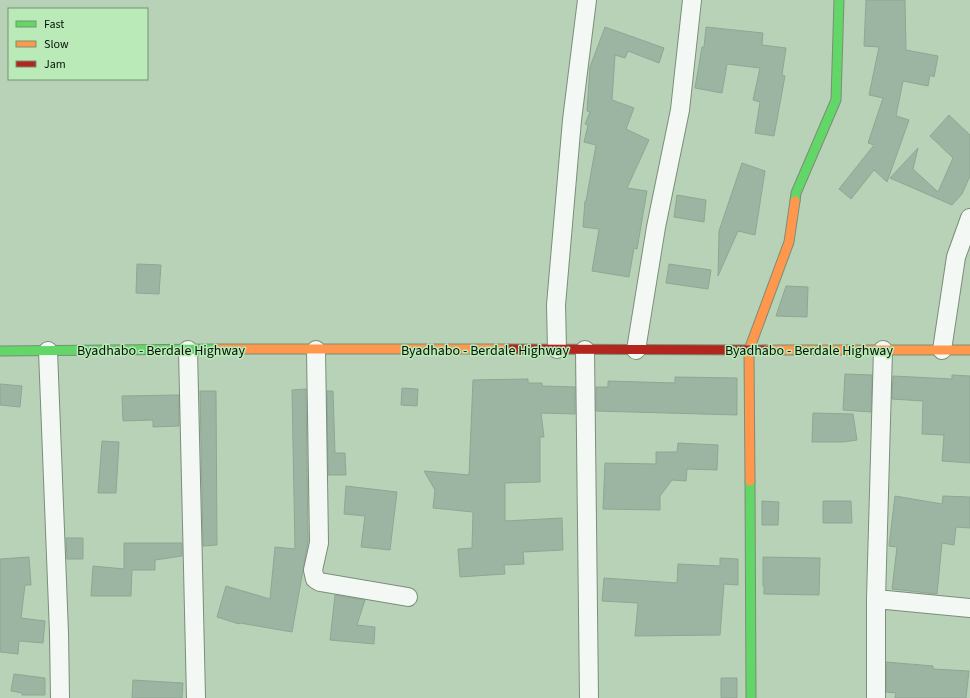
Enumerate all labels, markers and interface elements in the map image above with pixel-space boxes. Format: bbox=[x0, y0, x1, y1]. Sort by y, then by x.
legend bbox=[8, 8, 148, 80]
text: Fast bbox=[44, 16, 64, 33]
text: Slow bbox=[44, 36, 69, 53]
text: Jam bbox=[44, 56, 66, 73]
street label: Byadhabo - Berdale Highway bbox=[77, 341, 245, 361]
street label: Byadhabo - Berdale Highway bbox=[401, 341, 569, 361]
street label: Byadhabo - Berdale Highway bbox=[725, 341, 893, 361]

